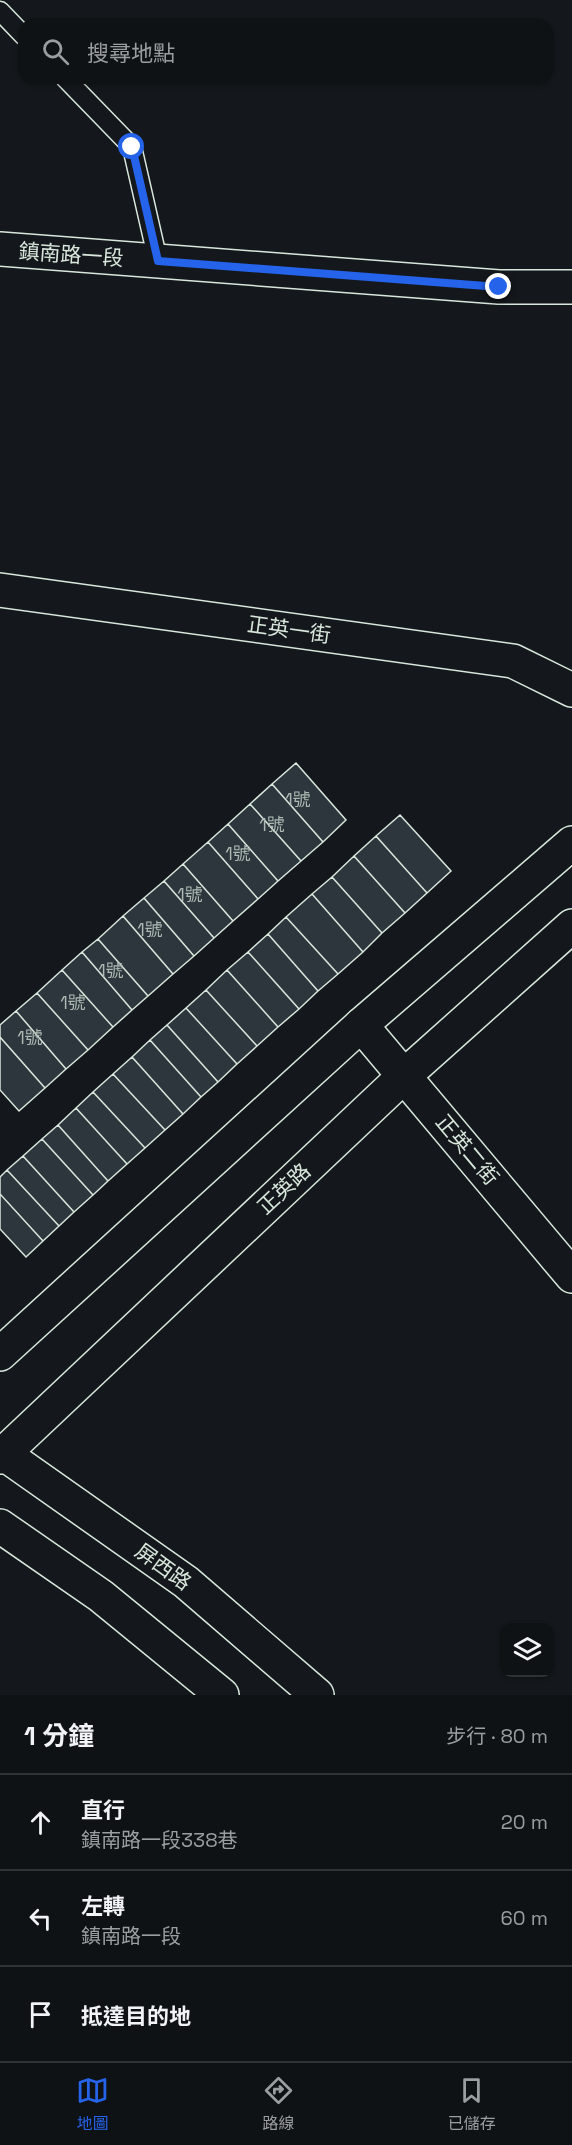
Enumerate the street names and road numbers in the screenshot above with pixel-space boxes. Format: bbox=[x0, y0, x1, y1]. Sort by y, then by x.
street label: 鎮南路一段 bbox=[18, 237, 124, 272]
street label: 正英一街 bbox=[246, 610, 333, 649]
street label: 正英二街 bbox=[430, 1109, 505, 1191]
street label: 正英路 bbox=[251, 1157, 316, 1220]
street label: 屏西路 bbox=[130, 1537, 197, 1596]

